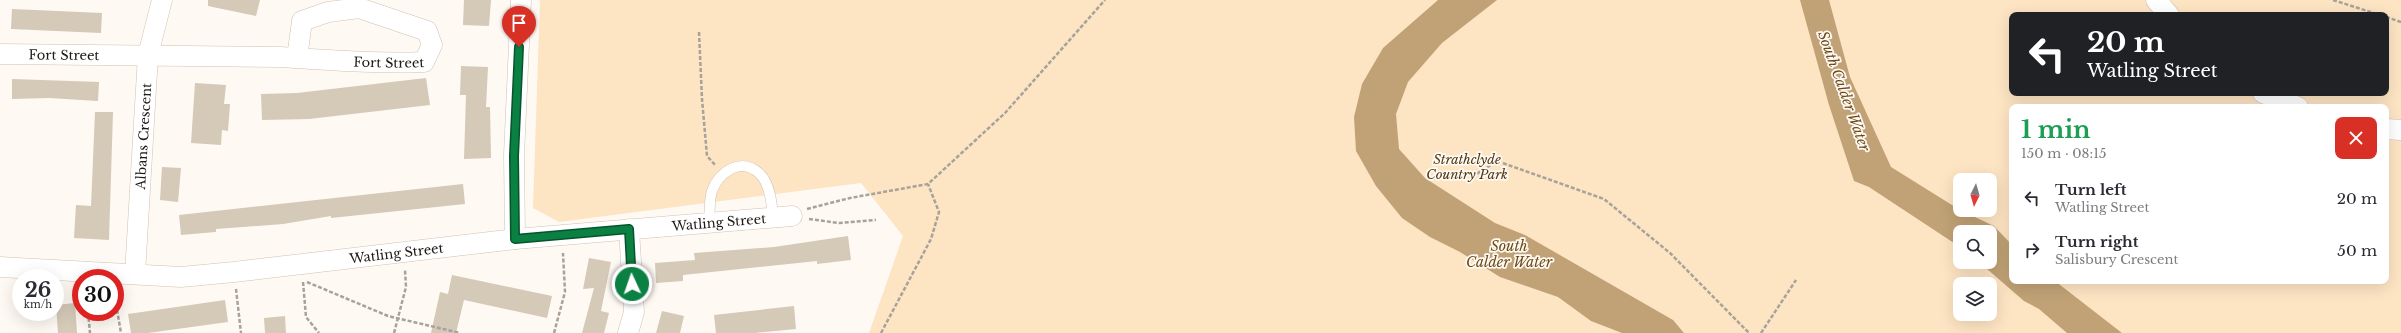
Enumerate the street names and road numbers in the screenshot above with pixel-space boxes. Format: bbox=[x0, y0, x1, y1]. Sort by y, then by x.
street label: Fort Street bbox=[29, 46, 100, 64]
street label: Fort Street bbox=[353, 53, 425, 71]
street label: Albans Crescent bbox=[131, 82, 155, 191]
street label: Watling Street bbox=[670, 210, 767, 235]
street label: Watling Street bbox=[347, 239, 444, 267]

